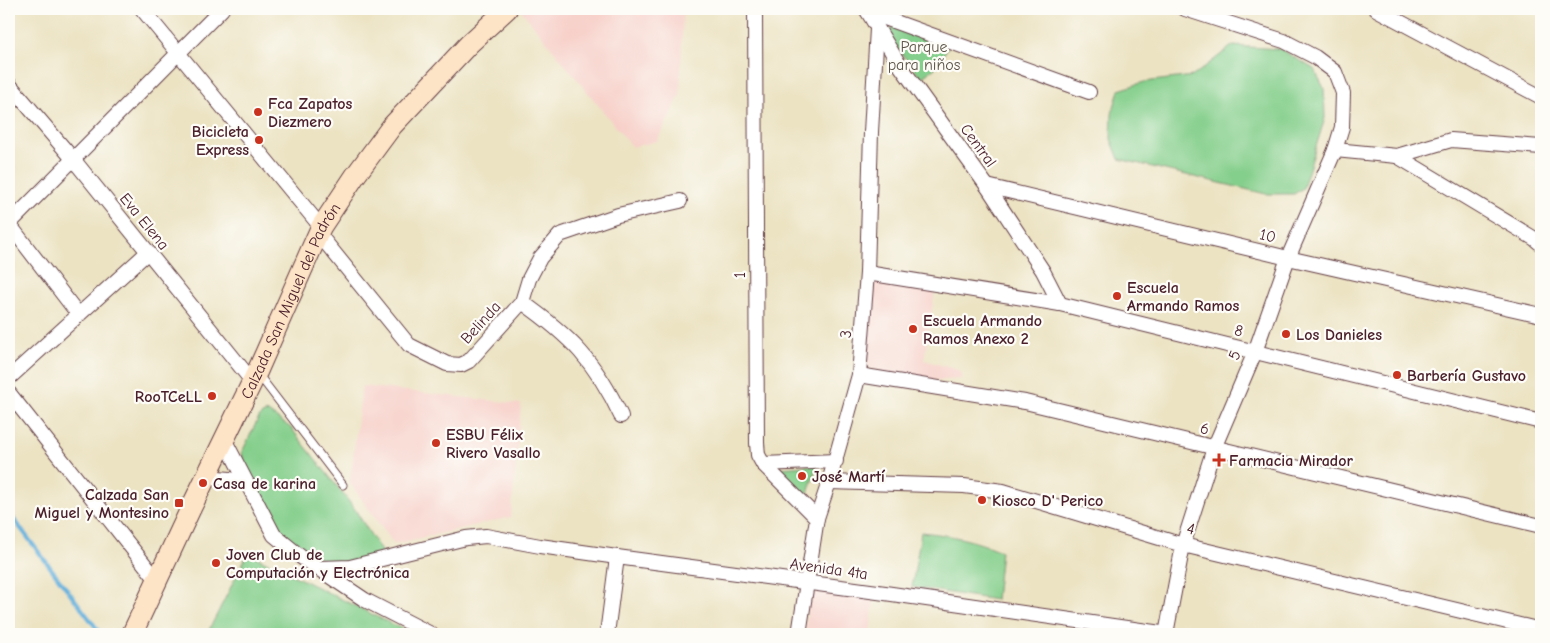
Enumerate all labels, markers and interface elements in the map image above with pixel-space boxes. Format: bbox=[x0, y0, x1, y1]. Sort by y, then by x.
park label: Parque para niños bbox=[888, 38, 961, 74]
place label: Fca Zapatos Diezmero bbox=[268, 95, 353, 131]
marker: Fca Zapatos Diezmero bbox=[252, 106, 264, 118]
street label: Central bbox=[956, 120, 1000, 171]
place label: Bicicleta Express bbox=[192, 123, 249, 159]
marker: Bicicleta Express bbox=[253, 134, 265, 146]
street label: Eva Elena bbox=[116, 190, 173, 254]
street label: Calzada San Miguel del Padrón bbox=[237, 200, 344, 402]
street label: 10 bbox=[1258, 225, 1278, 247]
street label: 1 bbox=[731, 272, 749, 278]
place label: Escuela Armando Ramos bbox=[1127, 279, 1240, 315]
marker: Escuela Armando Ramos bbox=[1111, 290, 1123, 302]
street label: Belinda bbox=[457, 298, 504, 348]
place label: Escuela Armando Ramos Anexo 2 bbox=[923, 312, 1042, 348]
street label: 8 bbox=[1233, 321, 1245, 341]
marker: Escuela Armando Ramos Anexo 2 bbox=[907, 323, 919, 335]
place label: Los Danieles bbox=[1296, 326, 1382, 344]
marker: Los Danieles bbox=[1280, 328, 1292, 340]
street label: 3 bbox=[837, 329, 855, 339]
street label: 5 bbox=[1225, 348, 1245, 363]
place label: Barbería Gustavo bbox=[1407, 367, 1526, 385]
marker: Barbería Gustavo bbox=[1391, 369, 1403, 381]
place label: RooTCeLL bbox=[135, 388, 202, 406]
marker: RooTCeLL bbox=[206, 390, 218, 402]
street label: 6 bbox=[1198, 419, 1211, 439]
place label: ESBU Félix Rivero Vasallo bbox=[446, 426, 541, 462]
marker: ESBU Félix Rivero Vasallo bbox=[430, 437, 442, 449]
place label: Farmacia Mirador bbox=[1229, 452, 1353, 470]
marker: Farmacia Mirador bbox=[1213, 454, 1225, 466]
place label: José Martí bbox=[812, 468, 886, 486]
marker: José Martí bbox=[796, 470, 808, 482]
place label: Casa de karina bbox=[213, 475, 316, 493]
marker: Casa de karina bbox=[197, 477, 209, 489]
place label: Calzada San Miguel y Montesino bbox=[35, 486, 169, 522]
place label: Kiosco D' Perico bbox=[992, 492, 1103, 510]
marker: Kiosco D' Perico bbox=[976, 494, 988, 506]
marker: Calzada San Miguel y Montesino bbox=[173, 497, 185, 509]
street label: 4 bbox=[1185, 519, 1197, 539]
place label: Joven Club de Computación y Electrónica bbox=[226, 546, 410, 582]
street label: Avenida 4ta bbox=[789, 555, 869, 583]
marker: Joven Club de Computación y Electrónica bbox=[210, 557, 222, 569]

